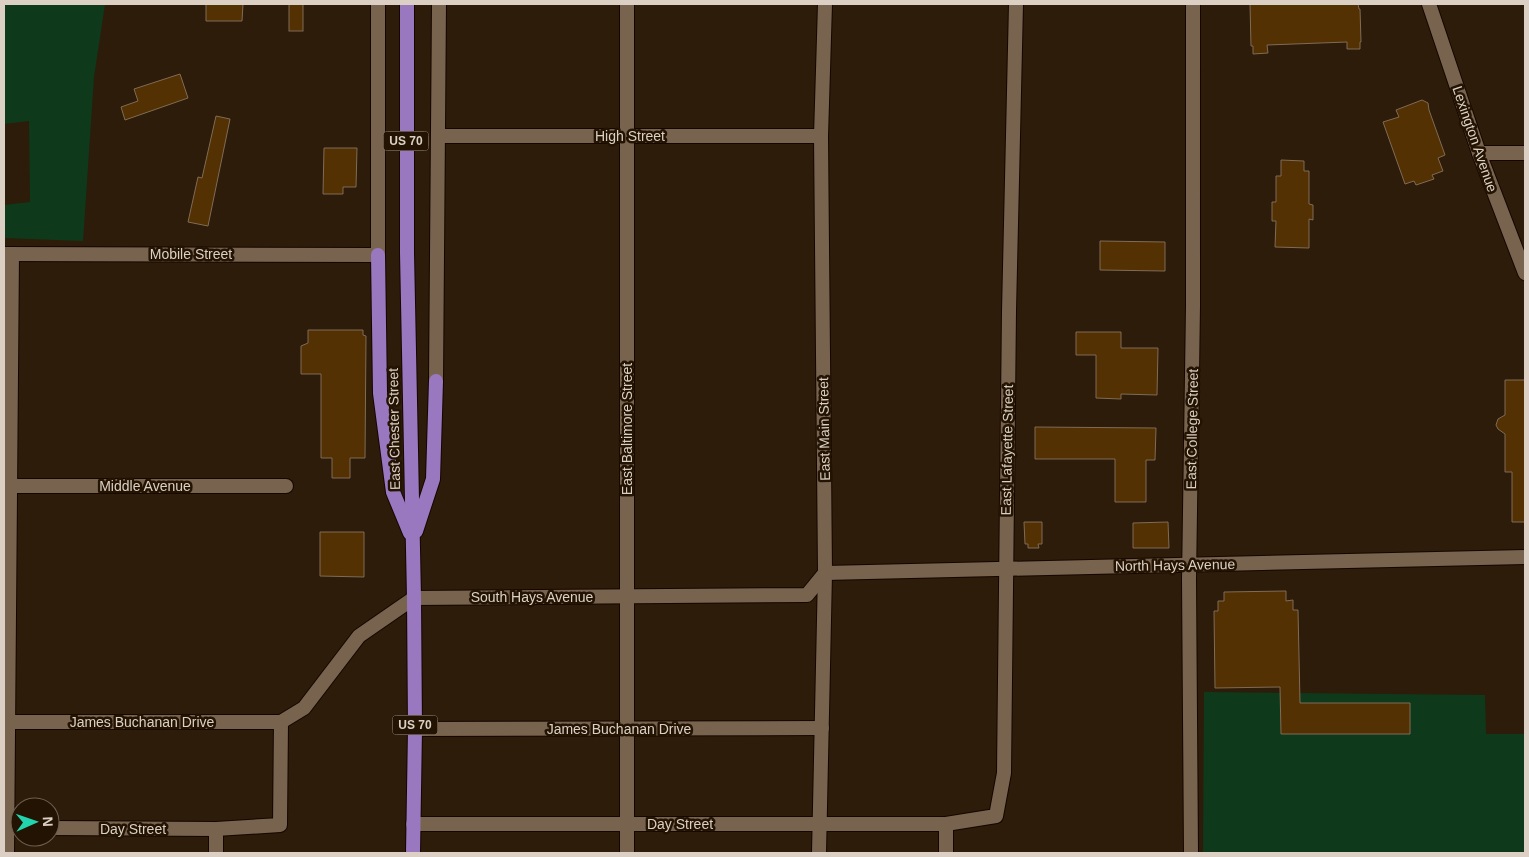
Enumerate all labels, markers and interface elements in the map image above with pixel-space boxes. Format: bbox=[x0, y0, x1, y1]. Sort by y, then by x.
street label: Lexington Avenue bbox=[1449, 84, 1501, 194]
street label: High Street bbox=[595, 128, 665, 144]
road number: US 70 bbox=[384, 132, 428, 150]
street label: Mobile Street bbox=[150, 246, 232, 262]
street label: East Baltimore Street bbox=[619, 363, 635, 495]
street label: East Chester Street bbox=[385, 368, 403, 490]
street label: East College Street bbox=[1183, 368, 1201, 489]
street label: East Main Street bbox=[815, 377, 833, 481]
street label: East Lafayette Street bbox=[998, 384, 1016, 516]
street label: Middle Avenue bbox=[99, 478, 191, 494]
street label: North Hays Avenue bbox=[1115, 556, 1236, 574]
street label: South Hays Avenue bbox=[471, 589, 594, 605]
street label: James Buchanan Drive bbox=[70, 714, 215, 730]
road number: US 70 bbox=[392, 716, 438, 734]
street label: James Buchanan Drive bbox=[547, 721, 692, 737]
north arrow bbox=[10, 797, 60, 847]
text: N bbox=[40, 816, 56, 827]
street label: Day Street bbox=[647, 816, 713, 832]
street label: Day Street bbox=[100, 821, 166, 837]

